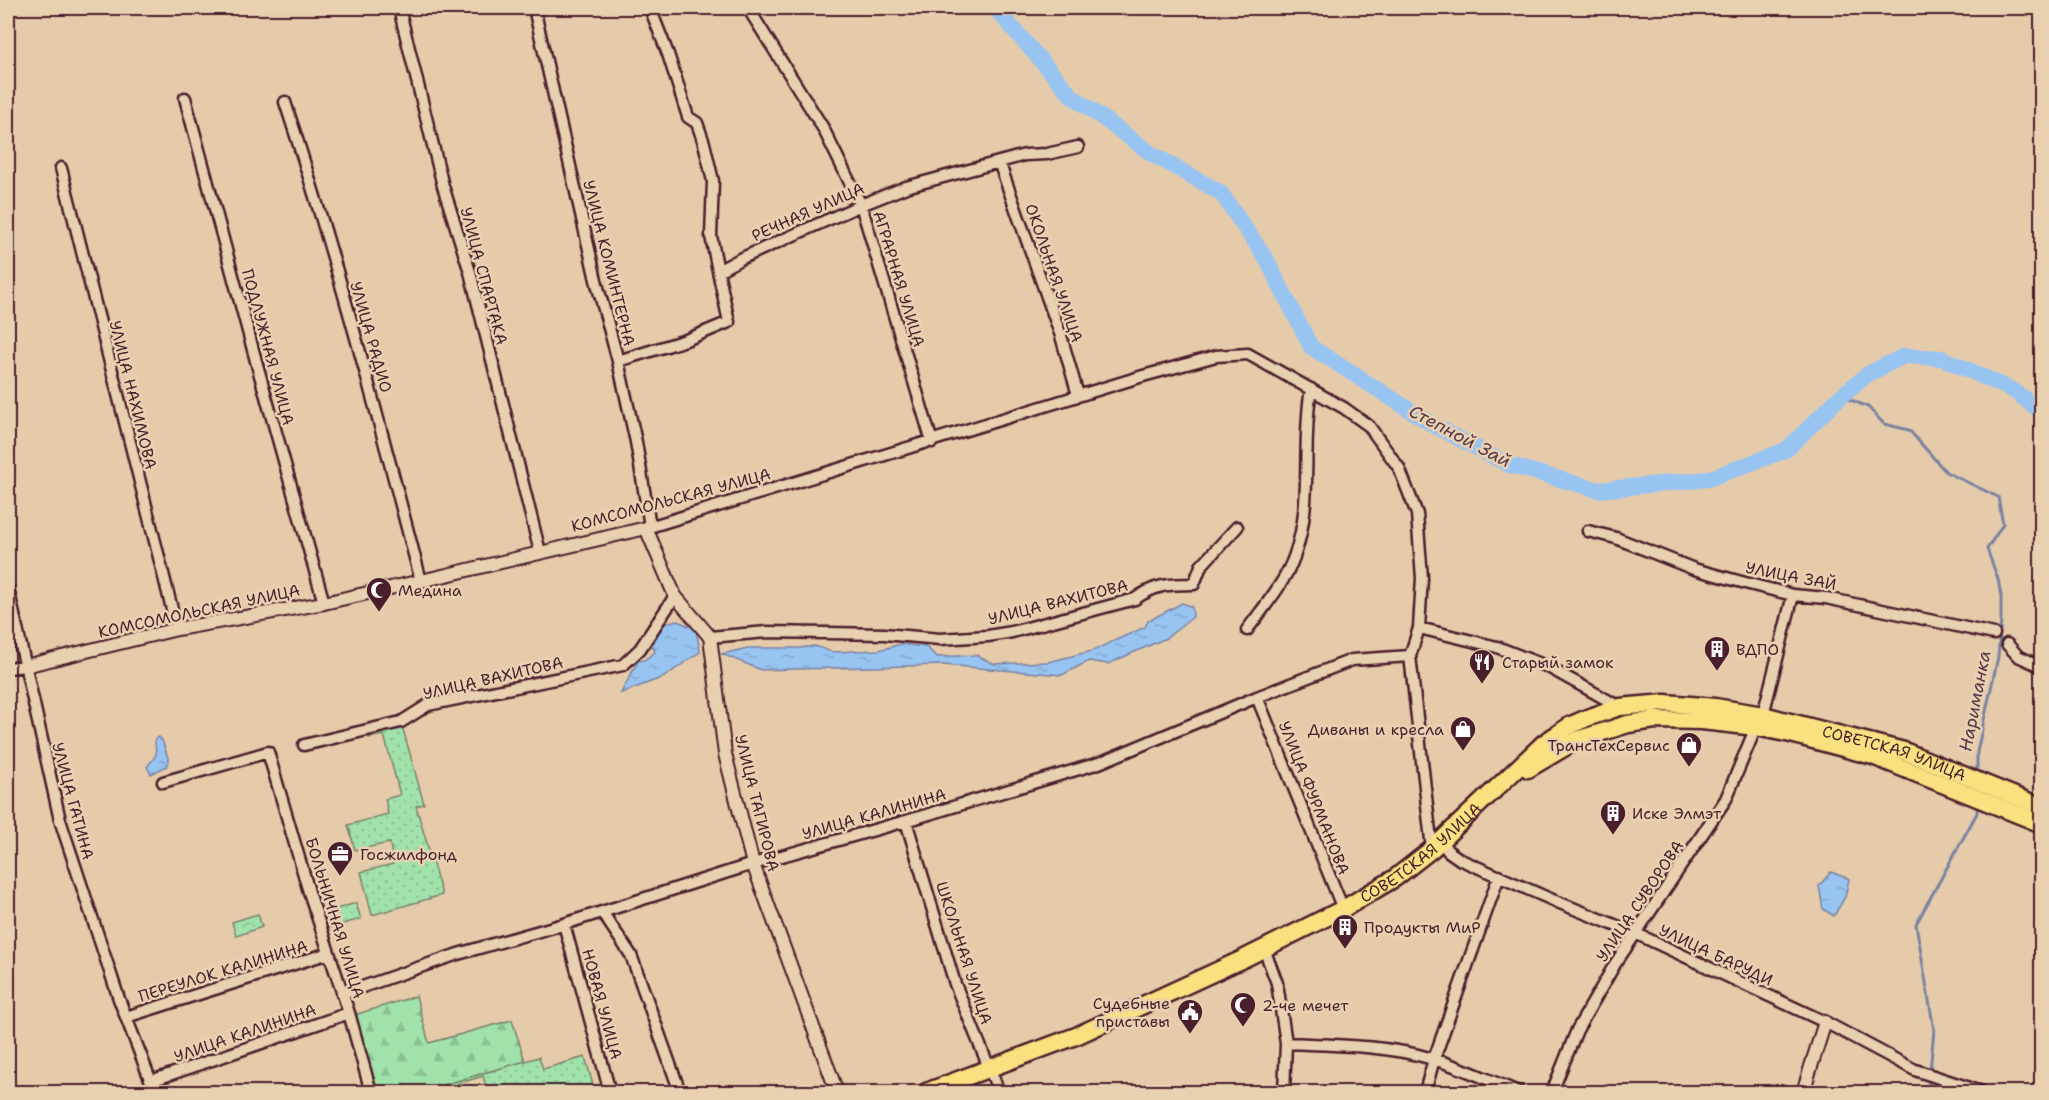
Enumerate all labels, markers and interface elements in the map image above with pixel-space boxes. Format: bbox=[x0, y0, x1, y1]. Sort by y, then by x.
street label: УЛИЦА КОМИНТЕРНА bbox=[578, 178, 640, 348]
street label: РЕЧНАЯ УЛИЦА bbox=[748, 178, 868, 246]
street label: ОКОЛЬНАЯ УЛИЦА bbox=[1020, 201, 1088, 345]
street label: УЛИЦА СПАРТАКА bbox=[456, 205, 512, 347]
street label: АГРАРНАЯ УЛИЦА bbox=[868, 208, 930, 350]
street label: ПОДЛУЖНАЯ УЛИЦА bbox=[237, 266, 299, 428]
street label: УЛИЦА РАДИО bbox=[345, 279, 397, 395]
street label: УЛИЦА НАХИМОВА bbox=[104, 318, 162, 472]
water label: Степной Зай bbox=[1405, 399, 1515, 473]
street label: КОМСОМОЛЬСКАЯ УЛИЦА bbox=[569, 463, 773, 537]
street label: УЛИЦА ЗАЙ bbox=[1744, 557, 1838, 595]
street label: УЛИЦА ВАХИТОВА bbox=[986, 574, 1130, 630]
mosque icon: Медина bbox=[364, 575, 394, 613]
street label: КОМСОМОЛЬСКАЯ УЛИЦА bbox=[96, 579, 302, 643]
place label: Медина bbox=[398, 580, 462, 601]
building icon: ВДПО bbox=[1702, 634, 1732, 672]
place label: ВДПО bbox=[1736, 639, 1779, 660]
restaurant icon: Старый замок bbox=[1467, 647, 1497, 685]
water label: Нариманка bbox=[1953, 648, 1997, 754]
street label: УЛИЦА ВАХИТОВА bbox=[421, 652, 565, 704]
place label: Старый замок bbox=[1502, 652, 1614, 673]
shop icon: Диваны и кресла bbox=[1448, 714, 1478, 752]
street label: УЛИЦА ФУРМАНОВА bbox=[1274, 718, 1354, 878]
place label: Диваны и кресла bbox=[1308, 719, 1444, 740]
street label: СОВЕТСКАЯ УЛИЦА bbox=[1820, 720, 1969, 786]
shop icon: ТрансТехСервис bbox=[1674, 730, 1704, 768]
street label: УЛИЦА ТАГИРОВА bbox=[730, 732, 784, 874]
place label: ТрансТехСервис bbox=[1548, 735, 1670, 756]
street label: УЛИЦА ГАТИНА bbox=[47, 740, 99, 862]
street label: УЛИЦА КАЛИНИНА bbox=[799, 783, 949, 845]
street label: СОВЕТСКАЯ УЛИЦА bbox=[1356, 798, 1485, 907]
building icon: Иске Элмэт bbox=[1598, 798, 1628, 836]
place label: Иске Элмэт bbox=[1632, 803, 1722, 824]
street label: БОЛЬНИЧНАЯ УЛИЦА bbox=[300, 835, 370, 1001]
street label: УЛИЦА СУВОРОВА bbox=[1592, 836, 1688, 966]
office icon: Госжилфонд bbox=[325, 839, 355, 877]
place label: Госжилфонд bbox=[360, 844, 457, 865]
street label: ШКОЛЬНАЯ УЛИЦА bbox=[931, 879, 997, 1027]
building icon: Продукты МиР bbox=[1330, 912, 1360, 950]
place label: Продукты МиР bbox=[1364, 917, 1481, 938]
street label: УЛИЦА БАРУДИ bbox=[1656, 919, 1776, 991]
street label: ПЕРЕУЛОК КАЛИНИНА bbox=[136, 935, 310, 1007]
street label: НОВАЯ УЛИЦА bbox=[577, 946, 627, 1062]
mosque icon: 2-че мечет bbox=[1228, 990, 1258, 1028]
place label: Судебные приставы bbox=[1093, 993, 1170, 1032]
place label: 2-че мечет bbox=[1262, 995, 1349, 1016]
public building icon: Судебные приставы bbox=[1175, 997, 1205, 1035]
street label: УЛИЦА КАЛИНИНА bbox=[171, 999, 319, 1067]

